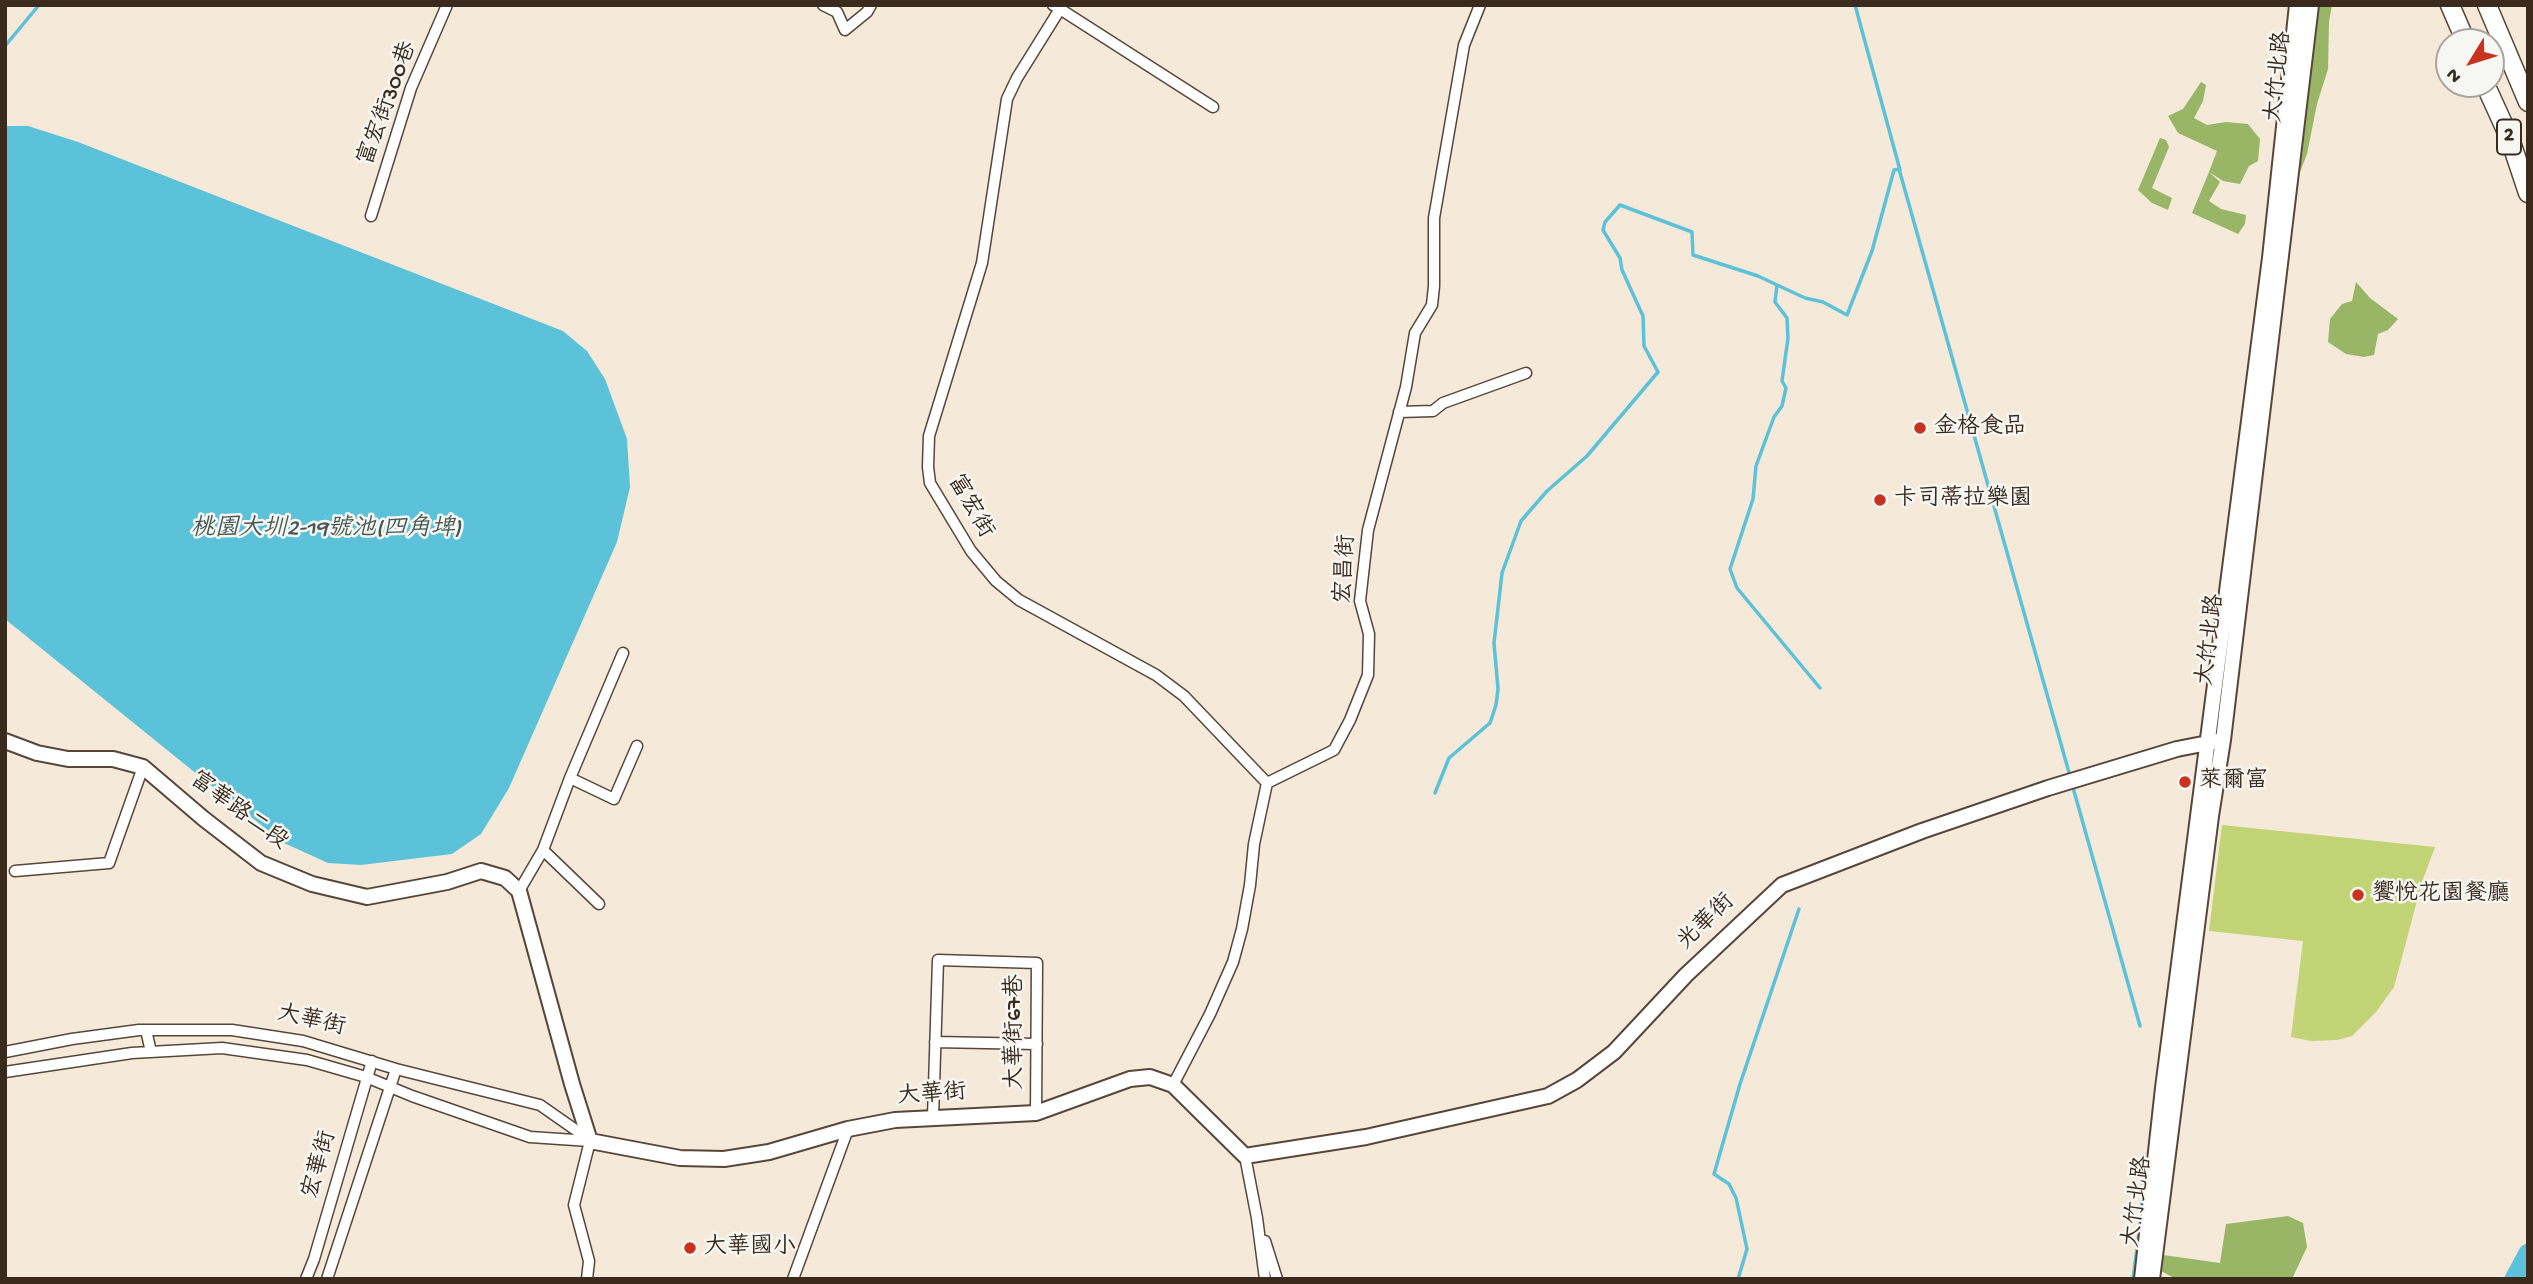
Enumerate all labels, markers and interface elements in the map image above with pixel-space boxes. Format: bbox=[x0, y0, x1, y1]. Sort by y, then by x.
north arrow bbox=[2435, 28, 2505, 98]
street label: 大竹北路 bbox=[2261, 30, 2299, 124]
street label: 富宏街300巷 bbox=[354, 38, 424, 170]
text: N bbox=[2442, 63, 2468, 87]
road number: 2 bbox=[2497, 120, 2521, 154]
place label: 金格食品 bbox=[1934, 414, 2026, 442]
marker: 金格食品 bbox=[1912, 420, 1928, 436]
street label: 富宏街 bbox=[940, 470, 998, 544]
place label: 卡司蒂拉樂園 bbox=[1894, 486, 2032, 514]
marker: 卡司蒂拉樂園 bbox=[1872, 492, 1888, 508]
water label: 桃園大圳2-19號池(四角埤) bbox=[191, 516, 461, 544]
street label: 宏昌街 bbox=[1331, 534, 1363, 604]
street label: 大竹北路 bbox=[2193, 593, 2231, 687]
street label: 富華路二段 bbox=[183, 767, 293, 857]
place label: 萊爾富 bbox=[2199, 768, 2268, 796]
marker: 萊爾富 bbox=[2177, 774, 2193, 790]
place label: 饗悅花園餐廳 bbox=[2372, 881, 2510, 909]
marker: 饗悅花園餐廳 bbox=[2350, 887, 2366, 903]
street label: 光華街 bbox=[1673, 889, 1741, 957]
street label: 大華街67巷 bbox=[1002, 974, 1030, 1090]
street label: 大華街 bbox=[274, 1001, 348, 1043]
street label: 大華街 bbox=[897, 1080, 967, 1112]
street label: 宏華街 bbox=[298, 1128, 344, 1202]
street label: 大竹北路 bbox=[2119, 1155, 2159, 1249]
place label: 大華國小 bbox=[704, 1234, 796, 1262]
marker: 大華國小 bbox=[682, 1240, 698, 1256]

